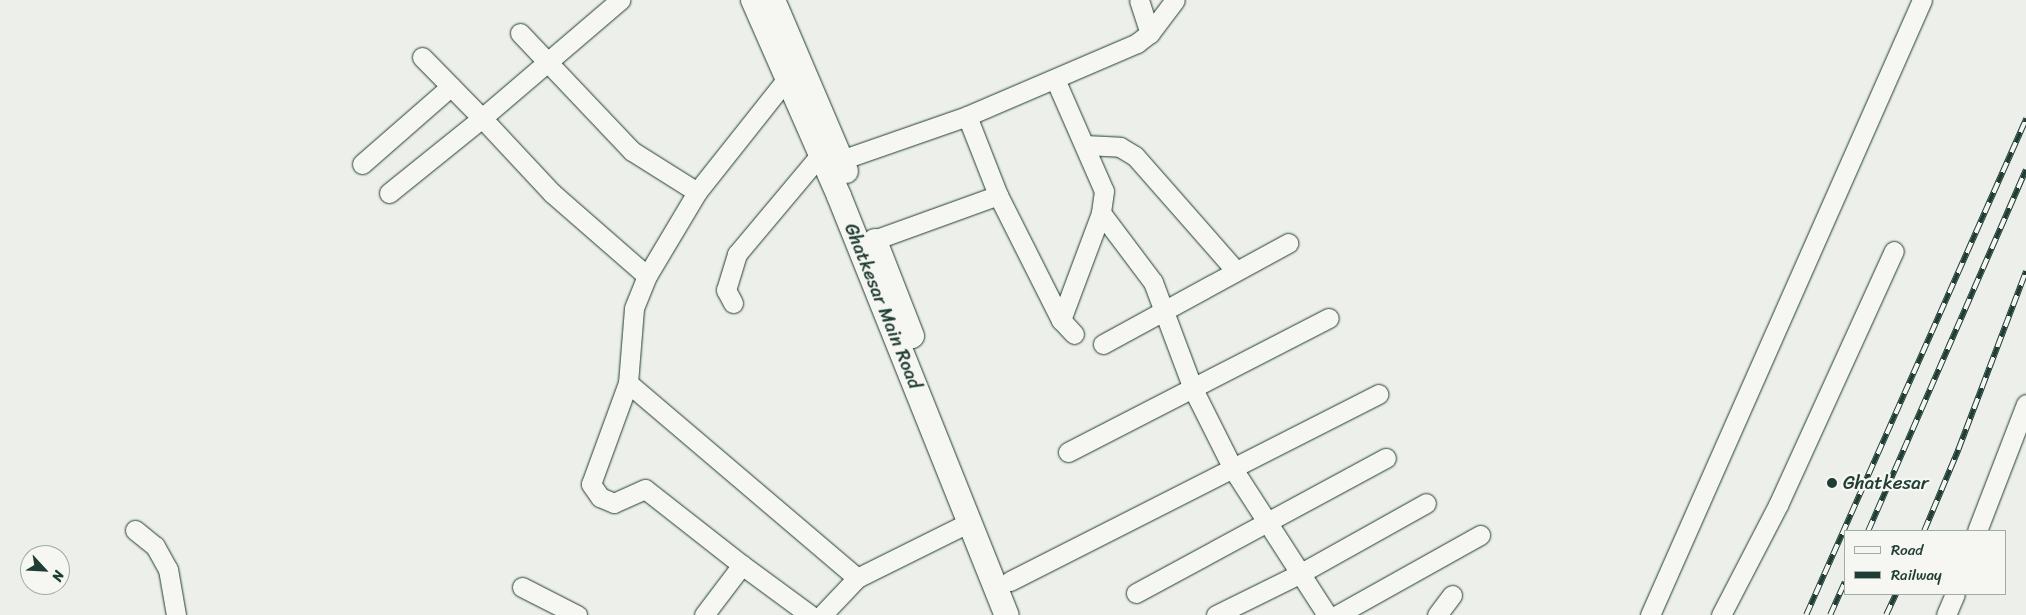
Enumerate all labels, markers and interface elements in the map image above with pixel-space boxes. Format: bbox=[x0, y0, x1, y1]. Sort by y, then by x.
street label: Ghatkesar Main Road bbox=[839, 220, 927, 392]
place label: Ghatkesar bbox=[1843, 472, 1929, 494]
marker: Ghatkesar bbox=[1825, 476, 1839, 490]
legend bbox=[1844, 530, 2006, 595]
text: Road bbox=[1891, 537, 1923, 563]
north arrow bbox=[20, 545, 70, 595]
text: Railway bbox=[1891, 562, 1942, 588]
text: N bbox=[45, 566, 72, 586]

